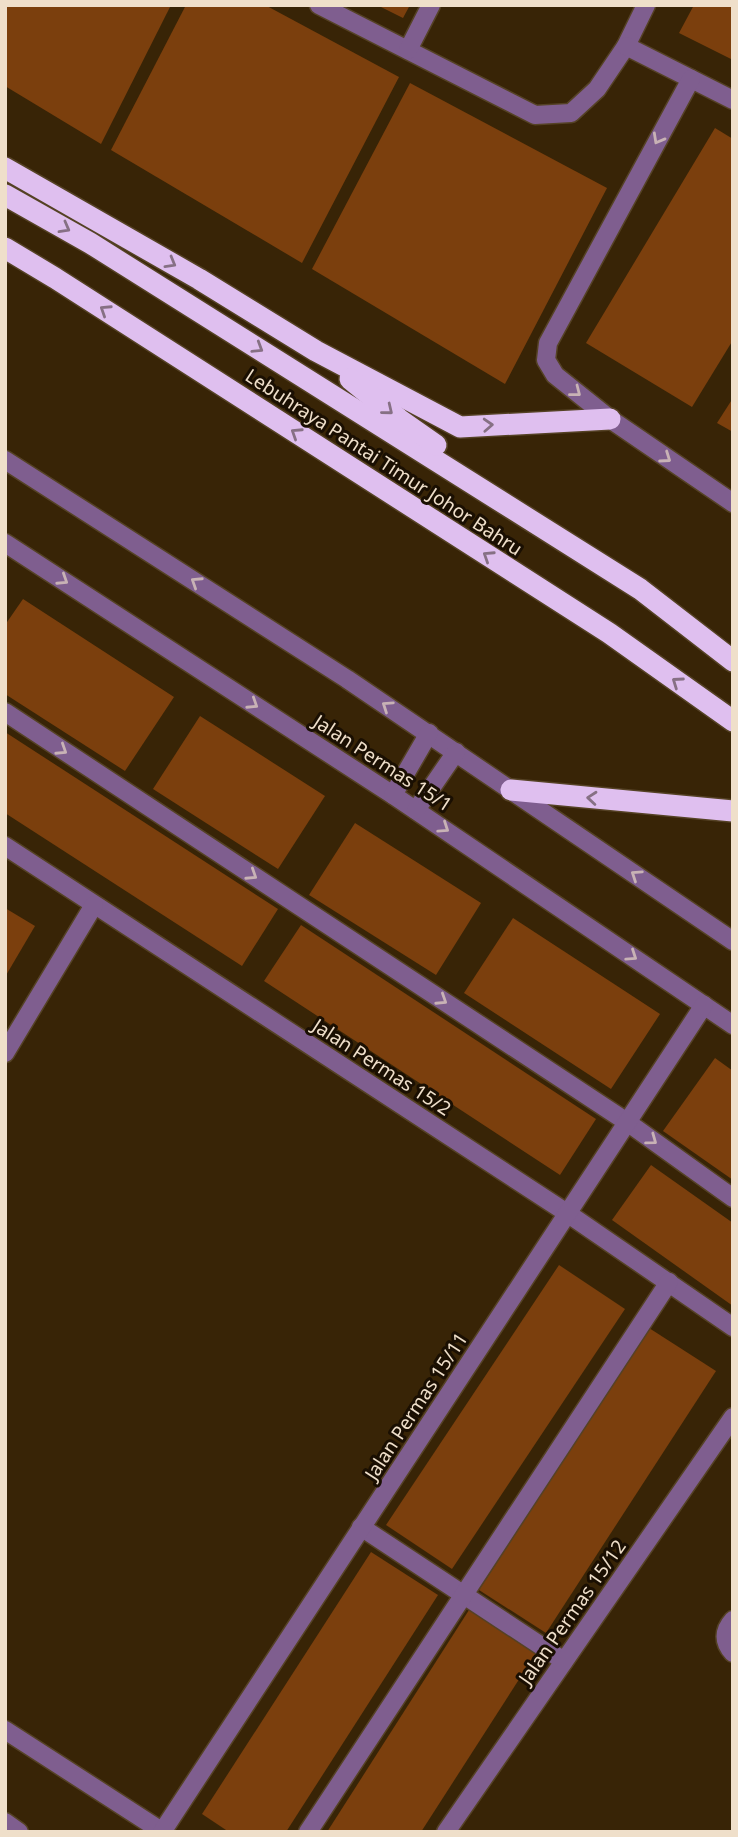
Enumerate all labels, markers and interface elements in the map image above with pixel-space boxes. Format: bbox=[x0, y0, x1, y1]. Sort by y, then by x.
one-way arrow bbox=[653, 132, 667, 144]
one-way arrow bbox=[57, 220, 70, 233]
one-way arrow bbox=[163, 255, 176, 268]
one-way arrow bbox=[99, 306, 112, 319]
one-way arrow bbox=[250, 340, 263, 353]
street label: Lebuhraya Pantai Timur Johor Bahru bbox=[240, 363, 528, 561]
one-way arrow bbox=[568, 383, 580, 396]
one-way arrow bbox=[380, 402, 393, 414]
one-way arrow bbox=[483, 418, 494, 433]
one-way arrow bbox=[291, 428, 304, 441]
one-way arrow bbox=[659, 449, 672, 462]
one-way arrow bbox=[483, 551, 496, 564]
one-way arrow bbox=[55, 571, 68, 584]
one-way arrow bbox=[190, 578, 203, 591]
one-way arrow bbox=[672, 678, 685, 690]
one-way arrow bbox=[246, 695, 259, 708]
one-way arrow bbox=[382, 701, 395, 714]
street label: Jalan Permas 15/1 bbox=[307, 707, 457, 818]
one-way arrow bbox=[54, 742, 67, 754]
one-way arrow bbox=[586, 791, 597, 806]
one-way arrow bbox=[436, 820, 449, 833]
one-way arrow bbox=[244, 867, 257, 879]
one-way arrow bbox=[631, 871, 644, 883]
one-way arrow bbox=[624, 948, 637, 960]
one-way arrow bbox=[434, 992, 447, 1004]
street label: Jalan Permas 15/2 bbox=[306, 1011, 456, 1122]
one-way arrow bbox=[644, 1132, 657, 1144]
street label: Jalan Permas 15/11 bbox=[357, 1327, 474, 1487]
street label: Jalan Permas 15/12 bbox=[511, 1534, 632, 1691]

